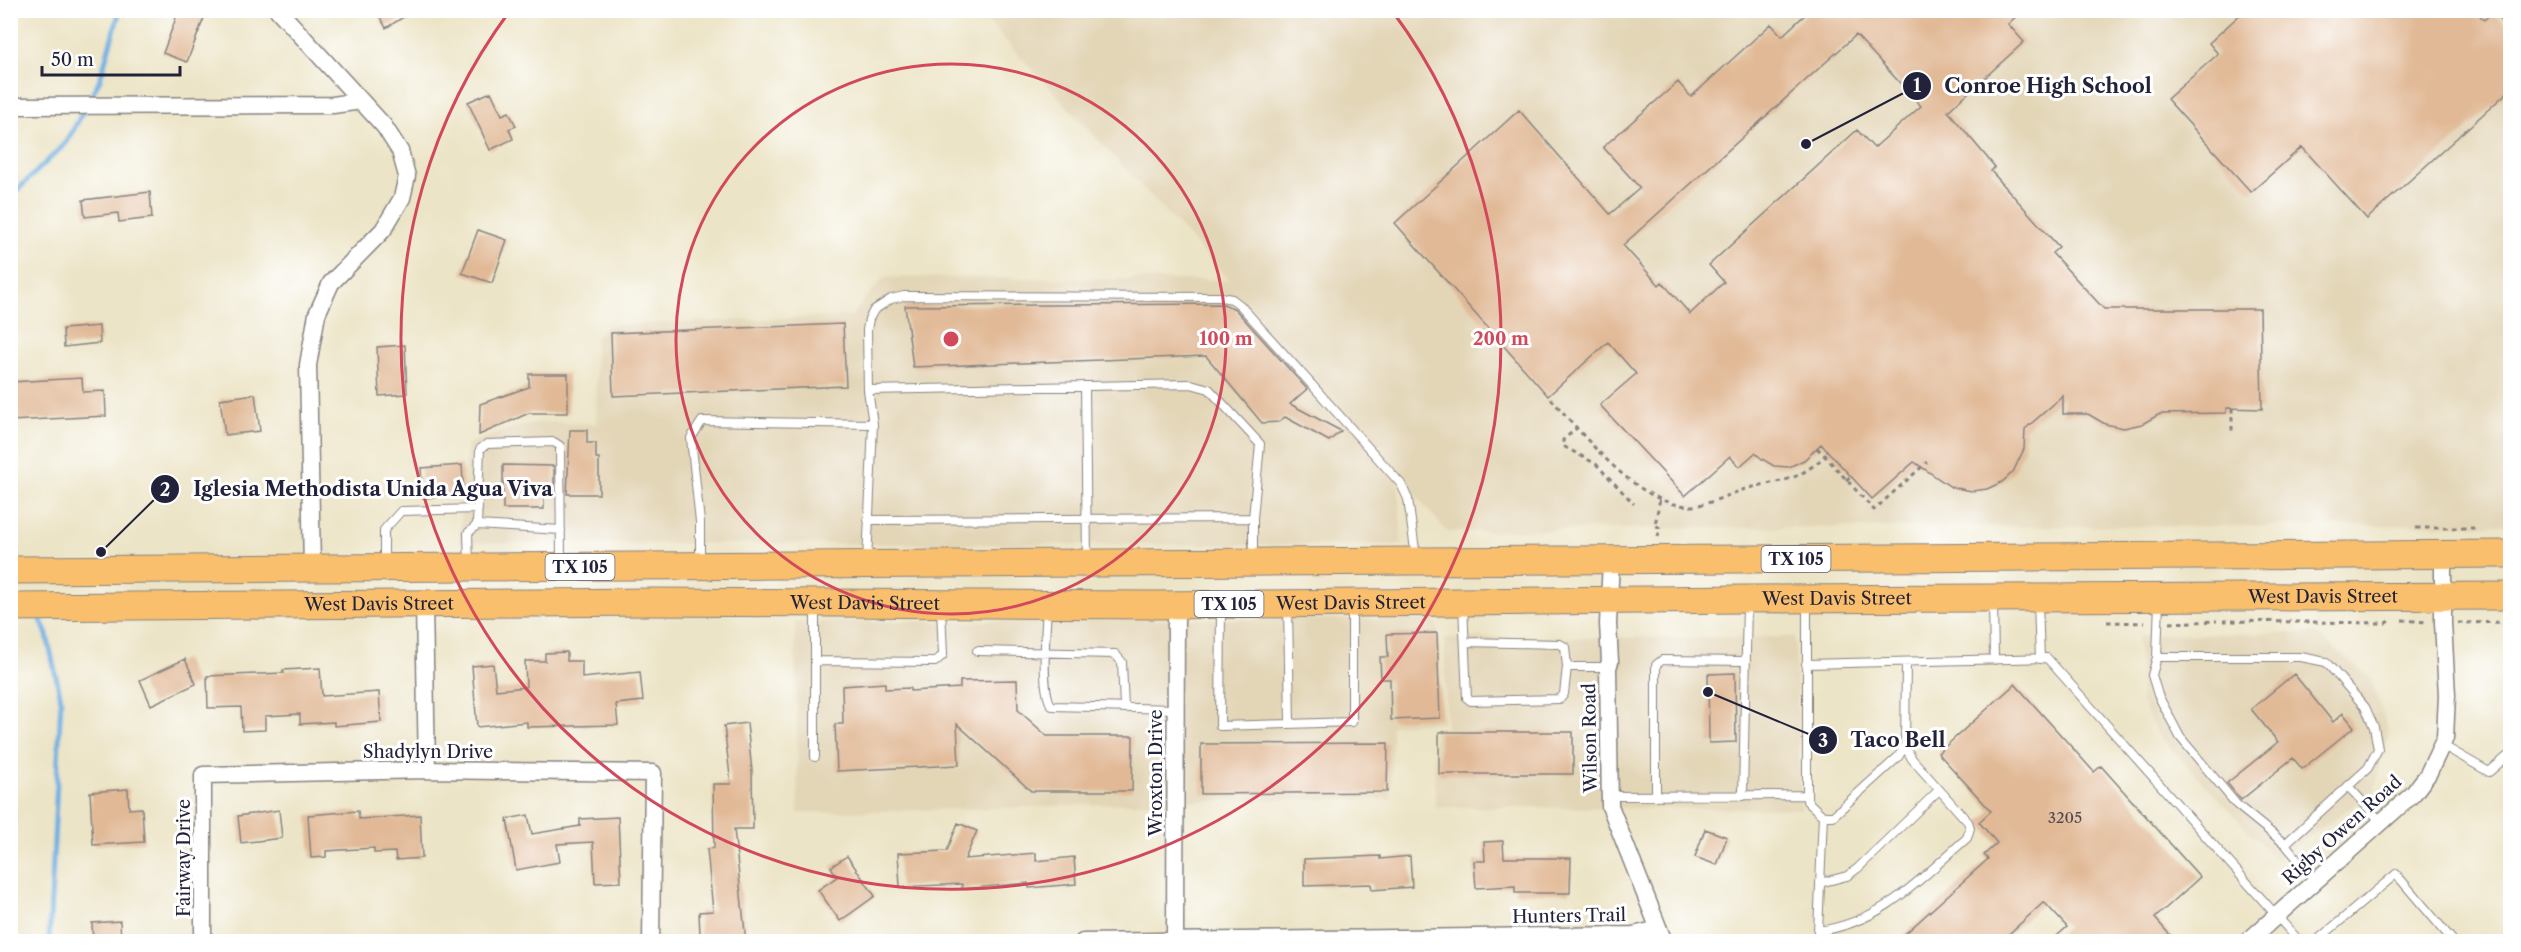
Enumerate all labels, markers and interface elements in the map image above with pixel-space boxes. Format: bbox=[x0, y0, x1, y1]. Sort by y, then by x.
scale bar bbox=[42, 39, 180, 77]
text: 50 m bbox=[51, 49, 94, 71]
callout: Conroe High School bbox=[1902, 67, 2163, 105]
text: Conroe High School bbox=[1944, 74, 2152, 98]
text: 1 bbox=[1913, 75, 1921, 97]
text: 100 m bbox=[1199, 328, 1253, 350]
text: 200 m bbox=[1473, 328, 1529, 350]
centre of rings bbox=[941, 329, 961, 349]
callout: Iglesia Methodista Unida Agua Viva bbox=[150, 470, 566, 508]
text: Iglesia Methodista Unida Agua Viva bbox=[193, 477, 553, 501]
text: 2 bbox=[160, 479, 170, 501]
road number: TX 105 bbox=[1762, 546, 1830, 572]
road number: TX 105 bbox=[546, 554, 614, 580]
street label: West Davis Street bbox=[2247, 585, 2399, 608]
street label: West Davis Street bbox=[1761, 587, 1913, 610]
road number: TX 105 bbox=[1194, 591, 1264, 617]
street label: West Davis Street bbox=[1275, 591, 1427, 615]
street label: West Davis Street bbox=[789, 592, 941, 615]
street label: West Davis Street bbox=[303, 593, 455, 616]
street label: Wilson Road bbox=[1578, 683, 1602, 794]
street label: Wroxton Drive bbox=[1145, 710, 1167, 837]
callout: Taco Bell bbox=[1808, 721, 1957, 759]
text: Taco Bell bbox=[1850, 728, 1946, 752]
text: 3 bbox=[1818, 730, 1828, 752]
street label: Shadylyn Drive bbox=[363, 741, 493, 763]
street label: Rigby Owen Road bbox=[2278, 771, 2406, 889]
street label: Fairway Drive bbox=[173, 799, 195, 917]
house number: 3205 bbox=[2048, 808, 2082, 827]
street label: Hunters Trail bbox=[1512, 904, 1626, 928]

